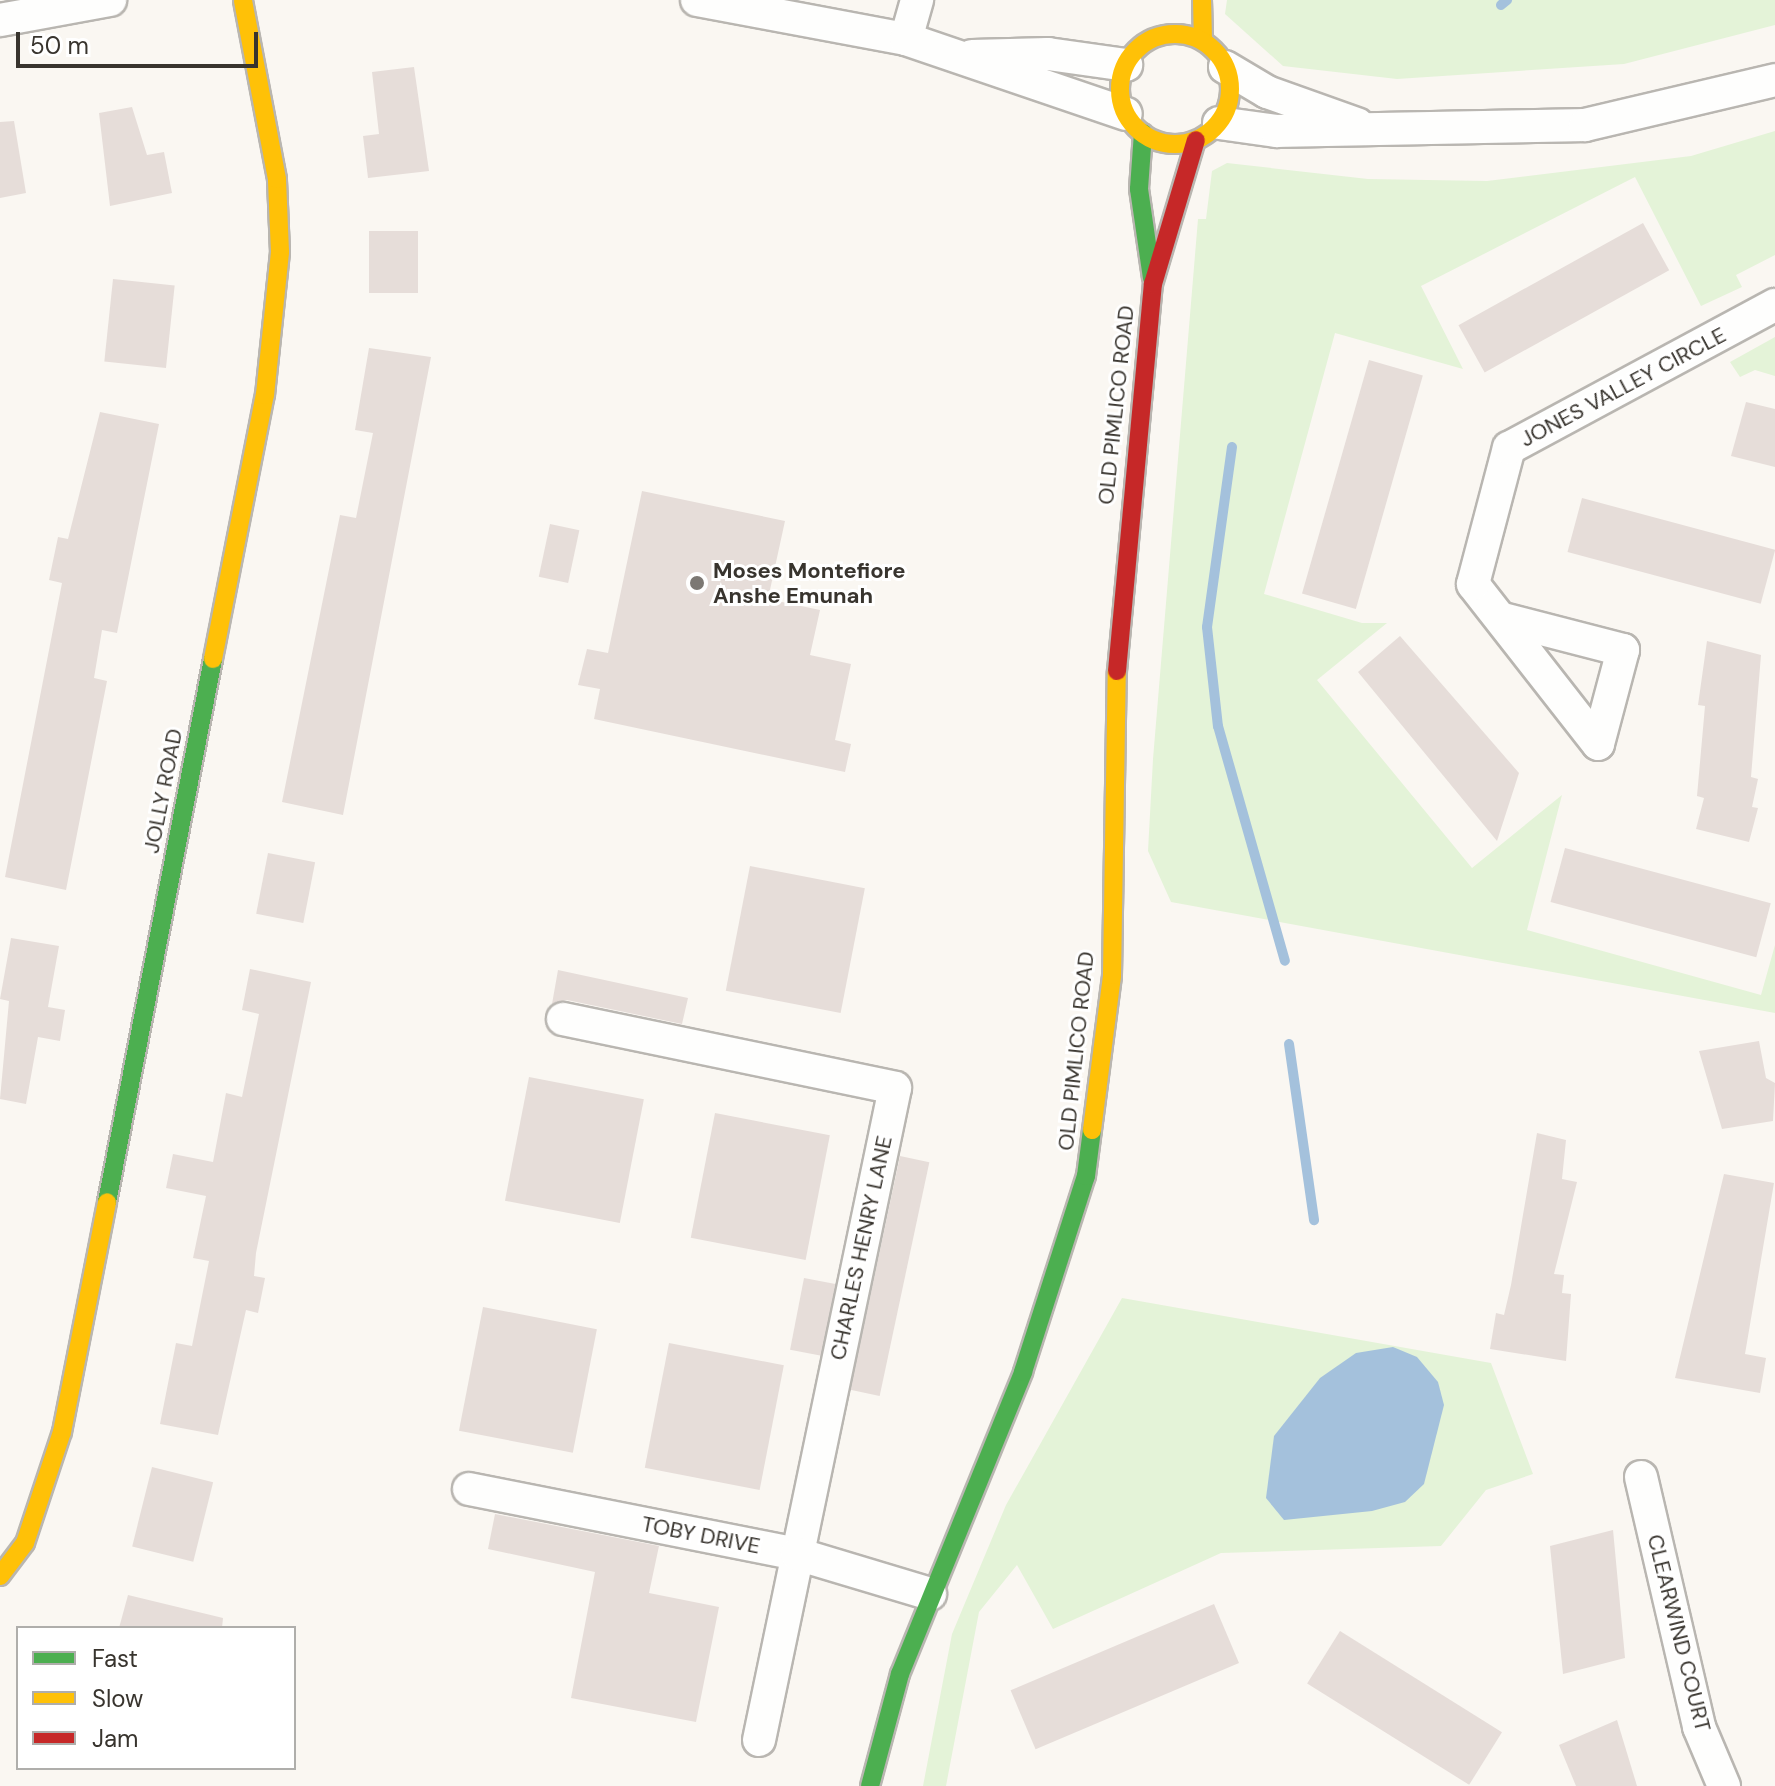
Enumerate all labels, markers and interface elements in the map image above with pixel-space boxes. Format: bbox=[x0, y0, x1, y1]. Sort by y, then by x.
scale bar bbox=[20, 16, 262, 66]
text: 50 m bbox=[30, 30, 89, 61]
street label: OLD PIMLICO ROAD bbox=[1092, 304, 1140, 506]
street label: JONES VALLEY CIRCLE bbox=[1515, 321, 1731, 453]
place label: Moses Montefiore Anshe Emunah bbox=[713, 557, 906, 608]
marker: Moses Montefiore Anshe Emunah bbox=[688, 574, 706, 592]
street label: JOLLY ROAD bbox=[138, 726, 188, 856]
street label: OLD PIMLICO ROAD bbox=[1052, 950, 1100, 1152]
street label: CHARLES HENRY LANE bbox=[824, 1133, 898, 1363]
street label: TOBY DRIVE bbox=[639, 1511, 763, 1559]
street label: CLEARWIND COURT bbox=[1642, 1532, 1716, 1734]
legend bbox=[16, 1626, 296, 1770]
text: Fast bbox=[92, 1643, 138, 1674]
text: Slow bbox=[92, 1683, 143, 1714]
text: Jam bbox=[92, 1723, 138, 1754]

